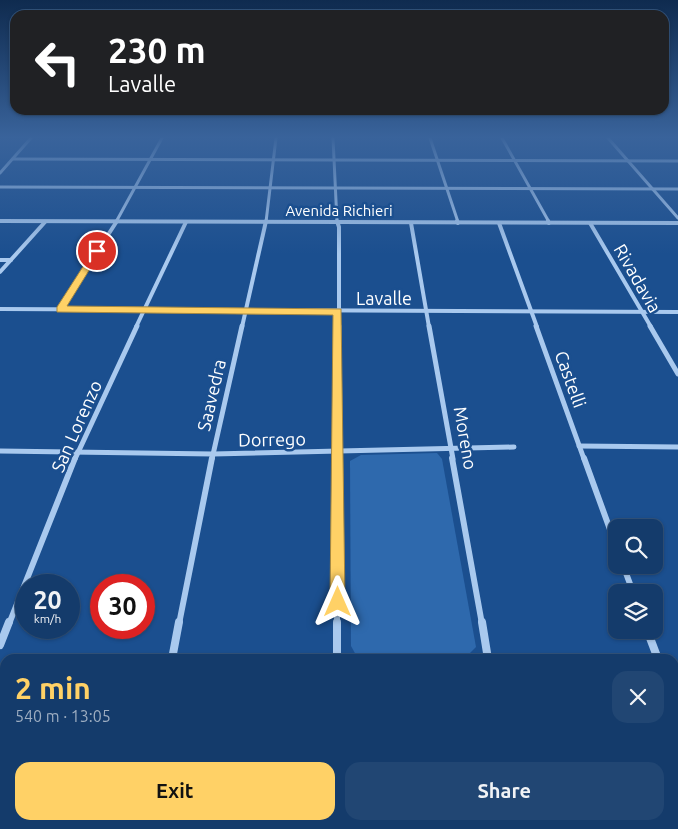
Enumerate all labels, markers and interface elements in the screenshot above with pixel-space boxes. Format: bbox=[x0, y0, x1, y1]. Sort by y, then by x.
icon: left bbox=[25, 30, 90, 95]
text: 230 m bbox=[108, 30, 206, 70]
text: Lavalle bbox=[108, 71, 176, 96]
street label: Avenida Richieri bbox=[285, 202, 393, 219]
pin bbox=[76, 230, 118, 272]
icon: arrive bbox=[83, 237, 111, 265]
street label: Rivadavia bbox=[610, 240, 666, 316]
street label: Lavalle bbox=[356, 288, 412, 308]
street label: Castelli bbox=[552, 348, 590, 410]
street label: Saavedra bbox=[193, 357, 229, 433]
street label: San Lorenzo bbox=[47, 377, 105, 475]
street label: Moreno bbox=[451, 405, 481, 471]
street label: Dorrego bbox=[238, 428, 306, 450]
map controls bbox=[608, 519, 663, 639]
button: search bbox=[608, 519, 663, 574]
speed limit sign: 30 bbox=[90, 574, 155, 639]
position arrow bbox=[311, 575, 363, 627]
button: layers bbox=[608, 584, 663, 639]
text: 20 bbox=[33, 586, 62, 614]
text: km/h bbox=[34, 612, 61, 625]
text: 2 min bbox=[15, 671, 91, 705]
button: close bbox=[612, 671, 664, 723]
text: 540 m · 13:05 bbox=[15, 707, 111, 725]
button: Exit bbox=[15, 762, 335, 820]
button: Share bbox=[345, 762, 664, 820]

